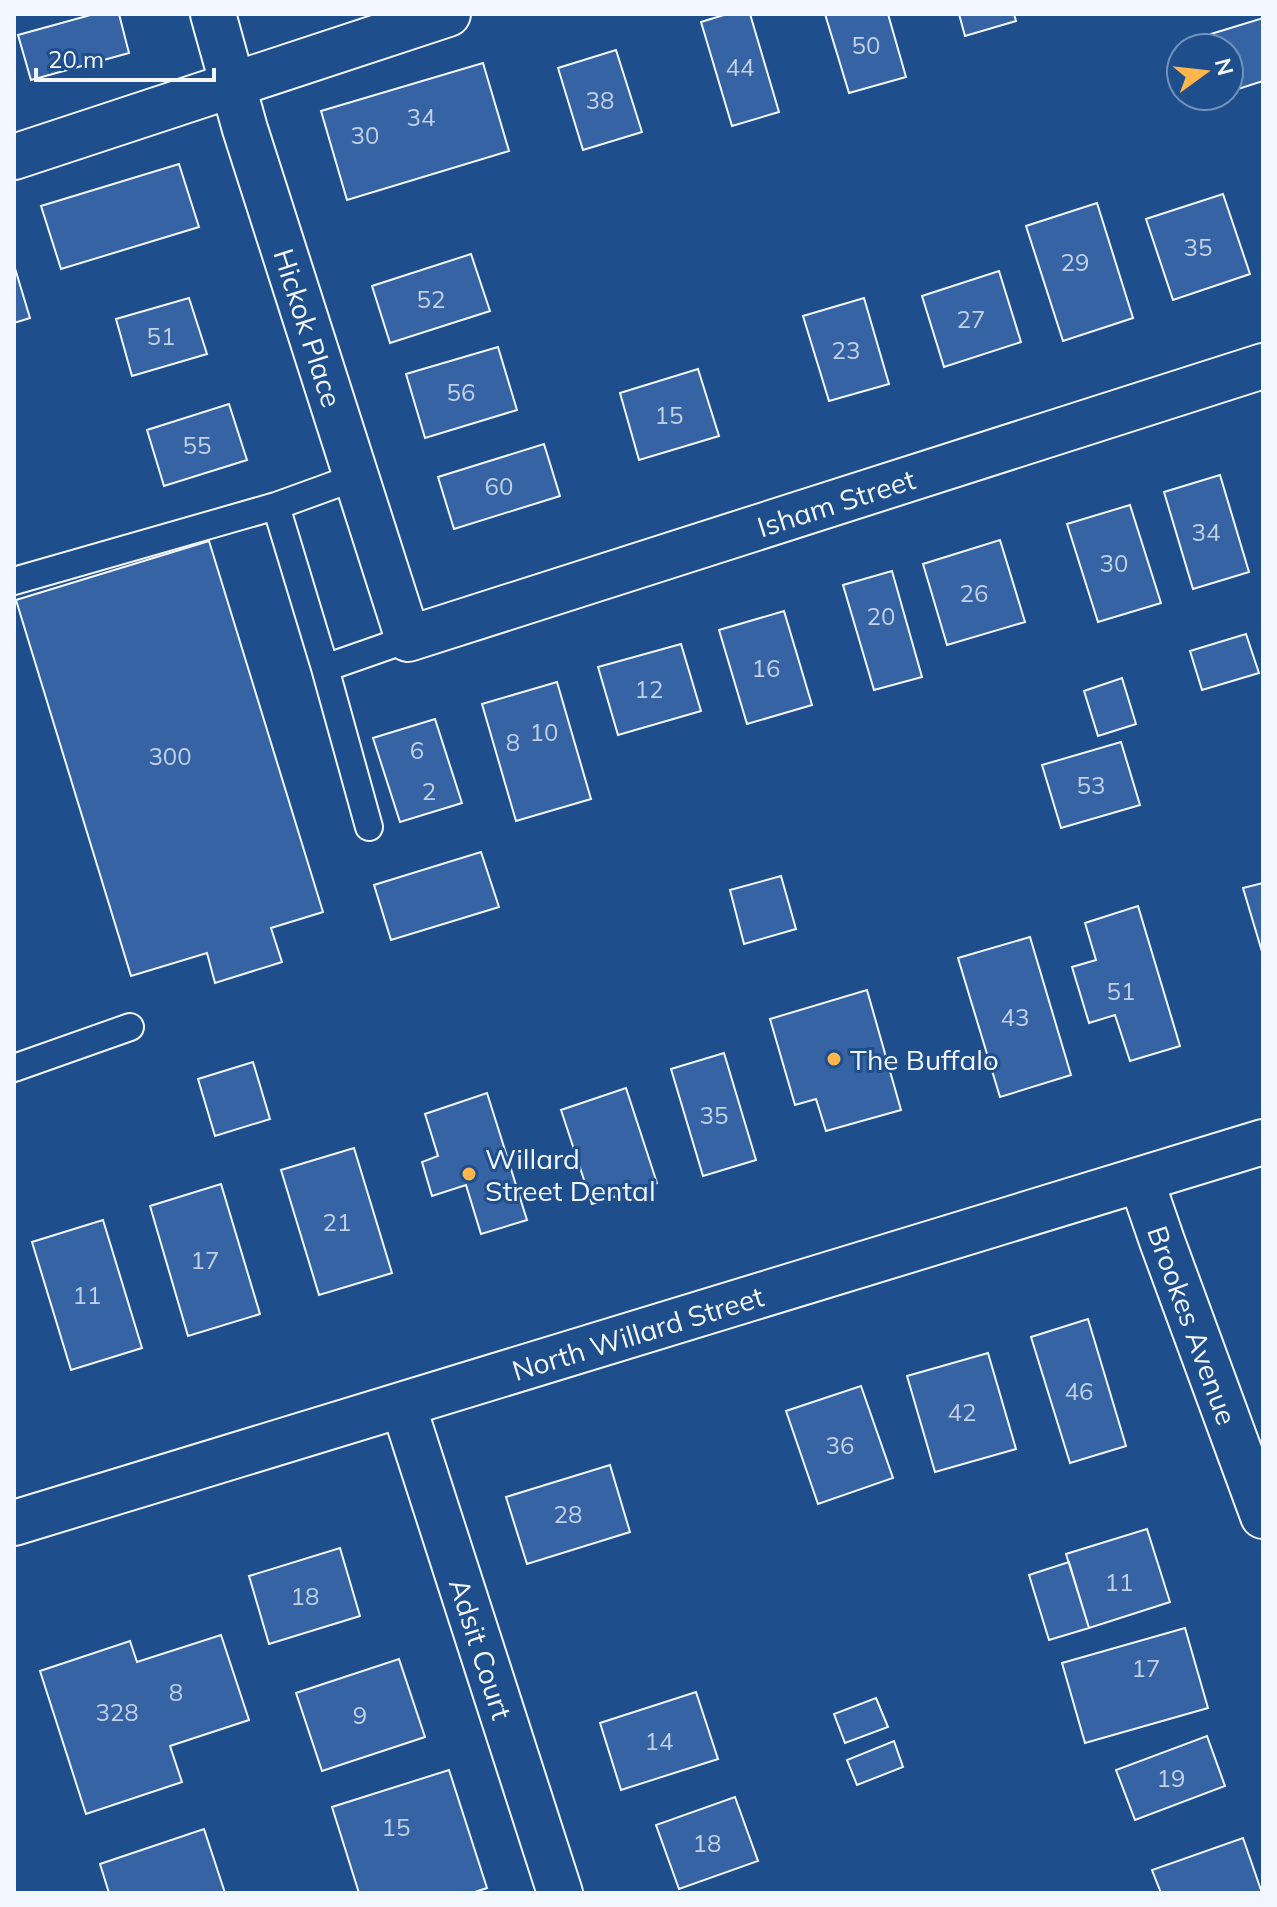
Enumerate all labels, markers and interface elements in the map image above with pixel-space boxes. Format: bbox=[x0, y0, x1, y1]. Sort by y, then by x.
house number: 50 bbox=[852, 30, 880, 60]
scale bar bbox=[36, 32, 214, 82]
north arrow bbox=[1165, 32, 1245, 112]
text: 20 m bbox=[48, 44, 104, 74]
house number: 44 bbox=[726, 52, 754, 82]
text: N bbox=[1209, 55, 1240, 78]
house number: 38 bbox=[586, 85, 614, 115]
house number: 34 bbox=[407, 102, 435, 132]
house number: 30 bbox=[351, 120, 379, 150]
house number: 35 bbox=[1184, 232, 1212, 262]
street label: Hickok Place bbox=[267, 244, 350, 411]
house number: 29 bbox=[1061, 247, 1089, 277]
house number: 52 bbox=[417, 284, 445, 314]
house number: 27 bbox=[957, 304, 985, 334]
house number: 51 bbox=[147, 321, 175, 351]
house number: 23 bbox=[832, 335, 860, 365]
house number: 56 bbox=[447, 377, 475, 407]
house number: 15 bbox=[655, 400, 683, 430]
house number: 55 bbox=[183, 430, 211, 460]
street label: Isham Street bbox=[753, 461, 919, 544]
house number: 60 bbox=[485, 471, 513, 501]
house number: 34 bbox=[1192, 517, 1220, 547]
house number: 30 bbox=[1100, 548, 1128, 578]
house number: 26 bbox=[960, 578, 988, 608]
house number: 20 bbox=[867, 601, 895, 631]
house number: 16 bbox=[752, 653, 780, 683]
house number: 12 bbox=[635, 674, 663, 704]
house number: 10 bbox=[530, 717, 558, 747]
house number: 8 bbox=[506, 727, 520, 757]
house number: 6 bbox=[410, 735, 424, 765]
house number: 300 bbox=[148, 741, 192, 771]
house number: 53 bbox=[1077, 770, 1105, 800]
house number: 2 bbox=[422, 776, 436, 806]
house number: 51 bbox=[1107, 976, 1135, 1006]
house number: 43 bbox=[1001, 1002, 1029, 1032]
place label: The Buffalo bbox=[850, 1042, 999, 1077]
marker: The Buffalo bbox=[825, 1050, 843, 1068]
house number: 35 bbox=[700, 1100, 728, 1130]
place label: Willard Street Dental bbox=[485, 1141, 656, 1208]
marker: Willard Street Dental bbox=[460, 1165, 478, 1183]
house number: 21 bbox=[323, 1207, 351, 1237]
street label: Brookes Avenue bbox=[1141, 1221, 1245, 1429]
house number: 17 bbox=[191, 1245, 219, 1275]
street label: North Willard Street bbox=[508, 1278, 768, 1388]
house number: 11 bbox=[73, 1280, 101, 1310]
house number: 46 bbox=[1065, 1376, 1093, 1406]
house number: 42 bbox=[948, 1397, 976, 1427]
house number: 36 bbox=[826, 1430, 854, 1460]
house number: 28 bbox=[554, 1499, 582, 1529]
house number: 11 bbox=[1105, 1567, 1133, 1597]
street label: Adsit Court bbox=[442, 1574, 520, 1724]
house number: 18 bbox=[291, 1581, 319, 1611]
house number: 17 bbox=[1132, 1653, 1160, 1683]
house number: 8 bbox=[169, 1677, 183, 1707]
house number: 328 bbox=[95, 1697, 139, 1727]
house number: 9 bbox=[353, 1700, 367, 1730]
house number: 14 bbox=[645, 1726, 673, 1756]
house number: 19 bbox=[1157, 1763, 1185, 1793]
house number: 15 bbox=[382, 1812, 410, 1842]
house number: 18 bbox=[693, 1828, 721, 1858]

